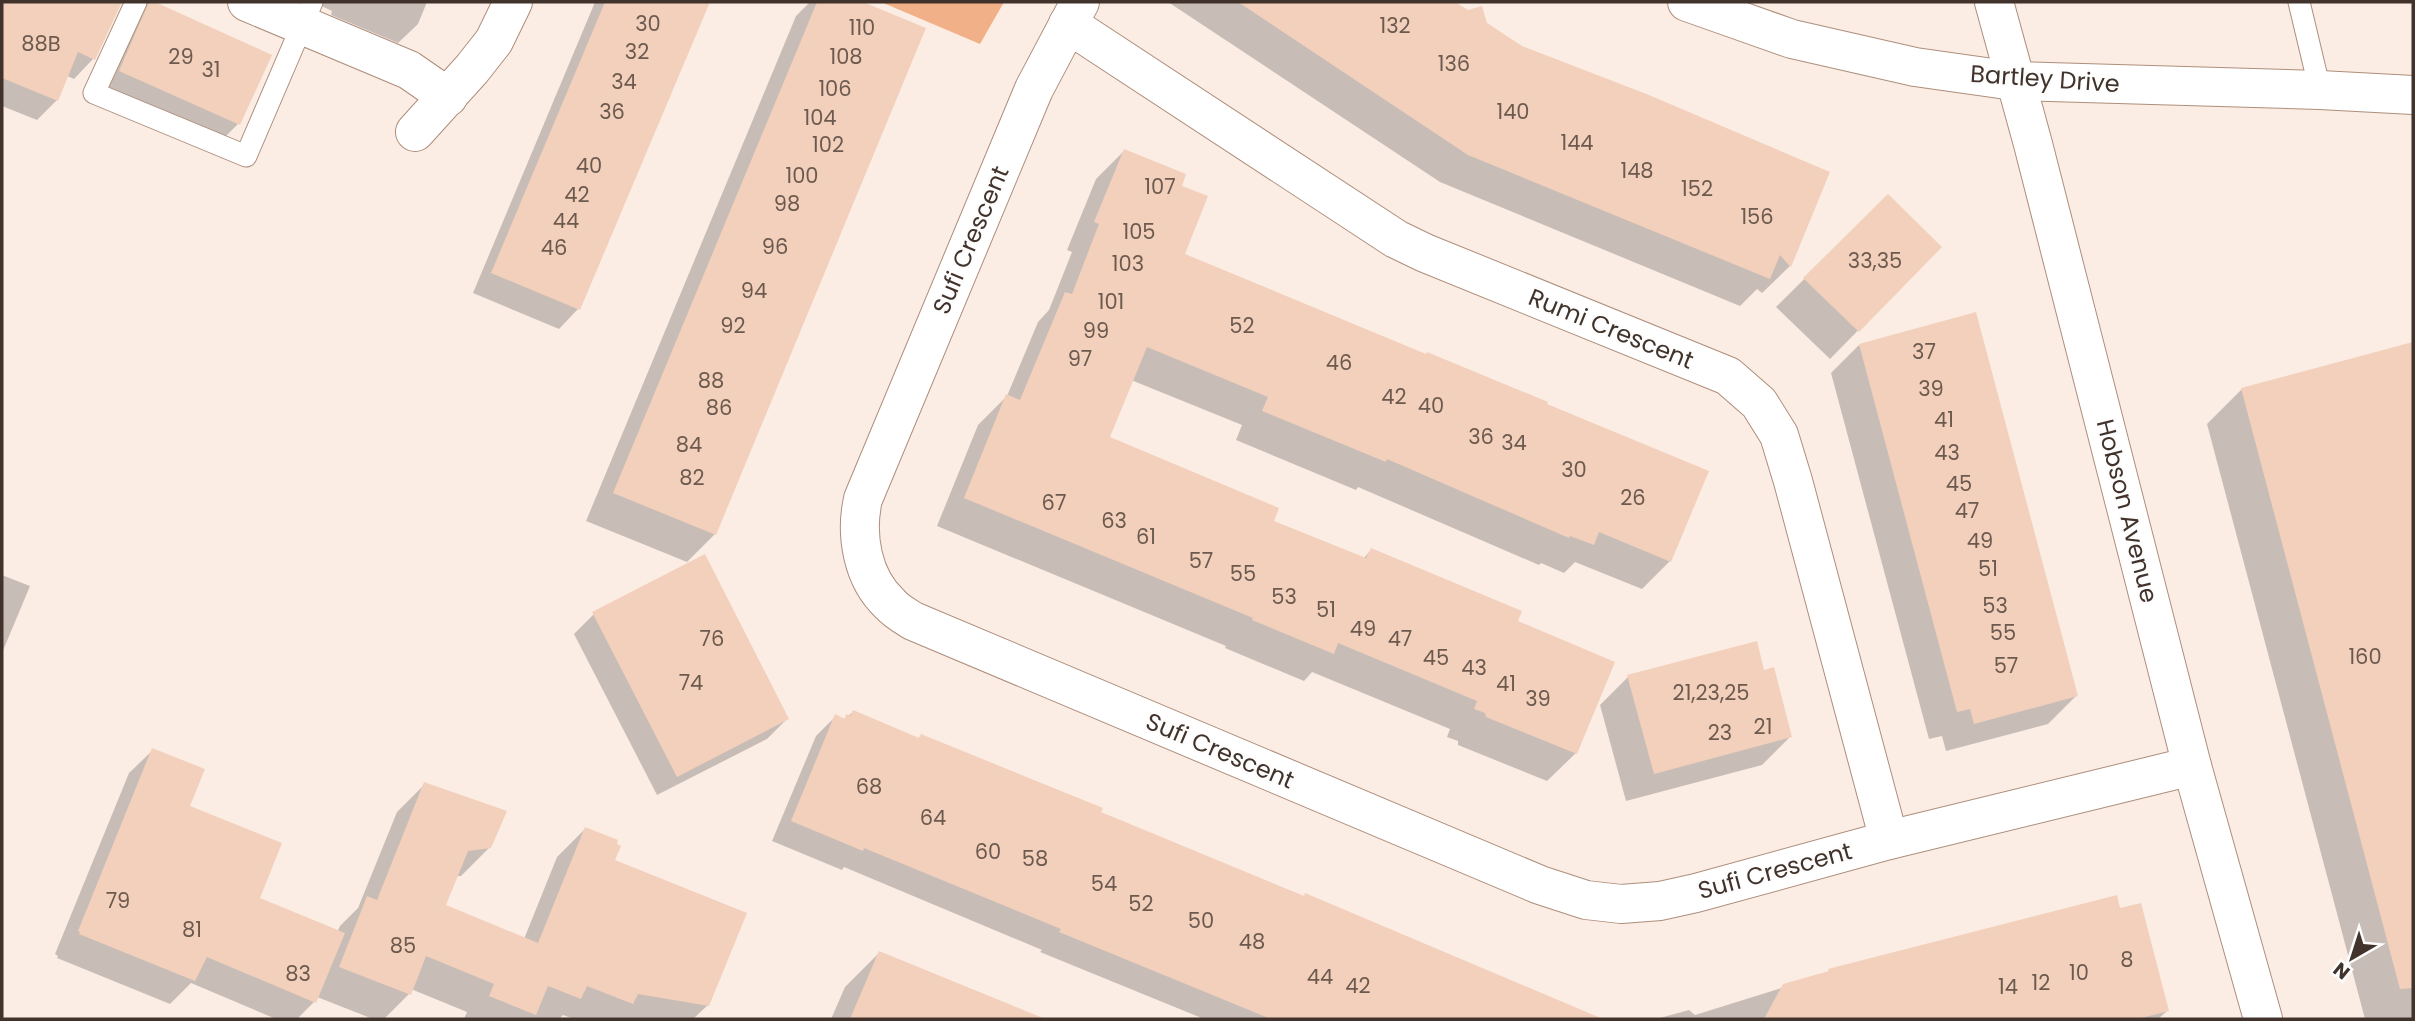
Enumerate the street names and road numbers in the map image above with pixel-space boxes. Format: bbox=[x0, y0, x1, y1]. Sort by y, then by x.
street label: Bartley Drive bbox=[1969, 57, 2121, 100]
street label: Sufi Crescent bbox=[924, 161, 1017, 319]
street label: Rumi Crescent bbox=[1524, 280, 1699, 377]
street label: Hobson Avenue bbox=[2089, 416, 2166, 606]
street label: Sufi Crescent bbox=[1141, 704, 1299, 797]
street label: Sufi Crescent bbox=[1694, 834, 1855, 907]

